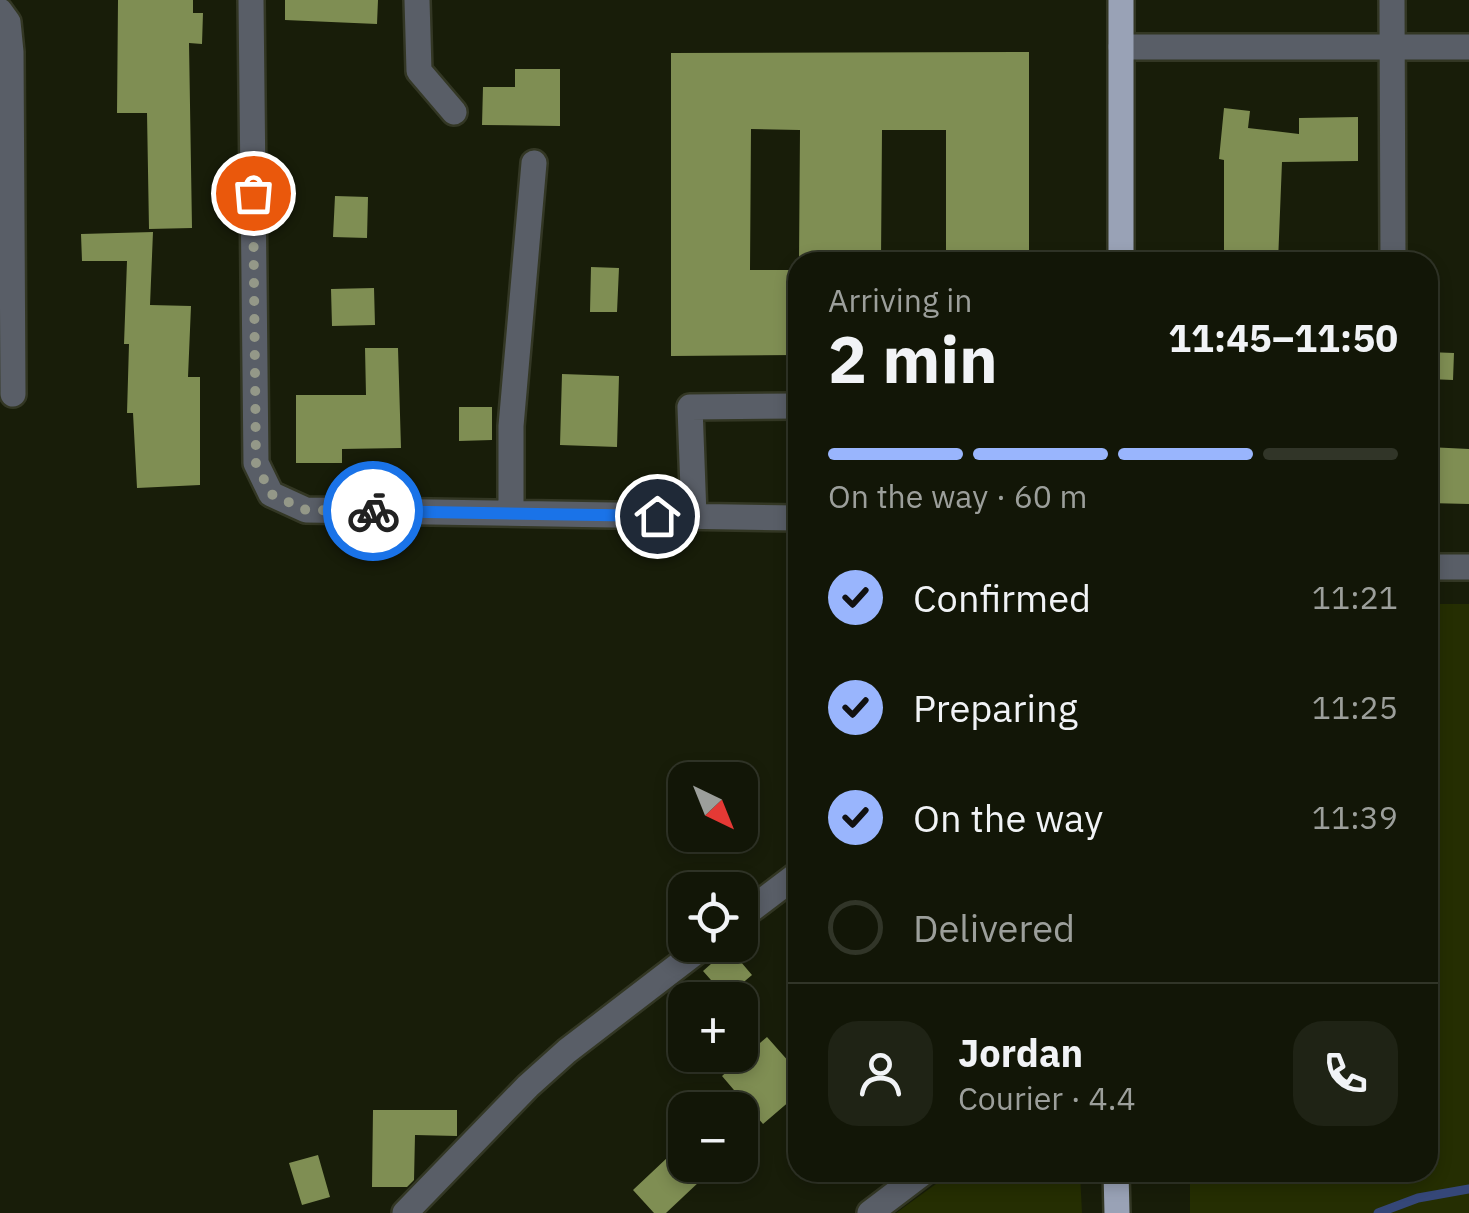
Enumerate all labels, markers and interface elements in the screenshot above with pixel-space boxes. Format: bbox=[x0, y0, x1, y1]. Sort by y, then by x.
pin bbox=[211, 151, 296, 236]
icon: bag bbox=[226, 166, 281, 221]
text: Arriving in bbox=[828, 279, 973, 321]
text: 11:45–11:50 bbox=[1168, 313, 1398, 362]
text: 2 min bbox=[828, 316, 998, 401]
courier bbox=[323, 461, 423, 561]
pin bbox=[615, 474, 700, 559]
text: On the way · 60 m bbox=[828, 475, 1088, 517]
icon: bike bbox=[346, 484, 401, 539]
icon: home bbox=[630, 489, 685, 544]
icon: check bbox=[828, 570, 883, 625]
text: Confirmed bbox=[913, 573, 1091, 622]
text: 11:21 bbox=[1312, 576, 1398, 618]
icon: check bbox=[828, 680, 883, 735]
text: Preparing bbox=[913, 683, 1078, 732]
text: 11:25 bbox=[1312, 686, 1398, 728]
north arrow bbox=[668, 762, 758, 852]
map controls bbox=[668, 762, 758, 1182]
icon: check bbox=[828, 790, 883, 845]
text: On the way bbox=[913, 793, 1103, 842]
text: 11:39 bbox=[1312, 796, 1398, 838]
button: locate bbox=[668, 872, 758, 962]
text: Delivered bbox=[913, 903, 1075, 952]
button: + bbox=[668, 982, 758, 1072]
button: person bbox=[828, 1021, 933, 1126]
button: phone bbox=[1293, 1021, 1398, 1126]
text: Jordan bbox=[958, 1028, 1083, 1077]
text: Courier · 4.4 bbox=[958, 1077, 1136, 1119]
button: − bbox=[668, 1092, 758, 1182]

